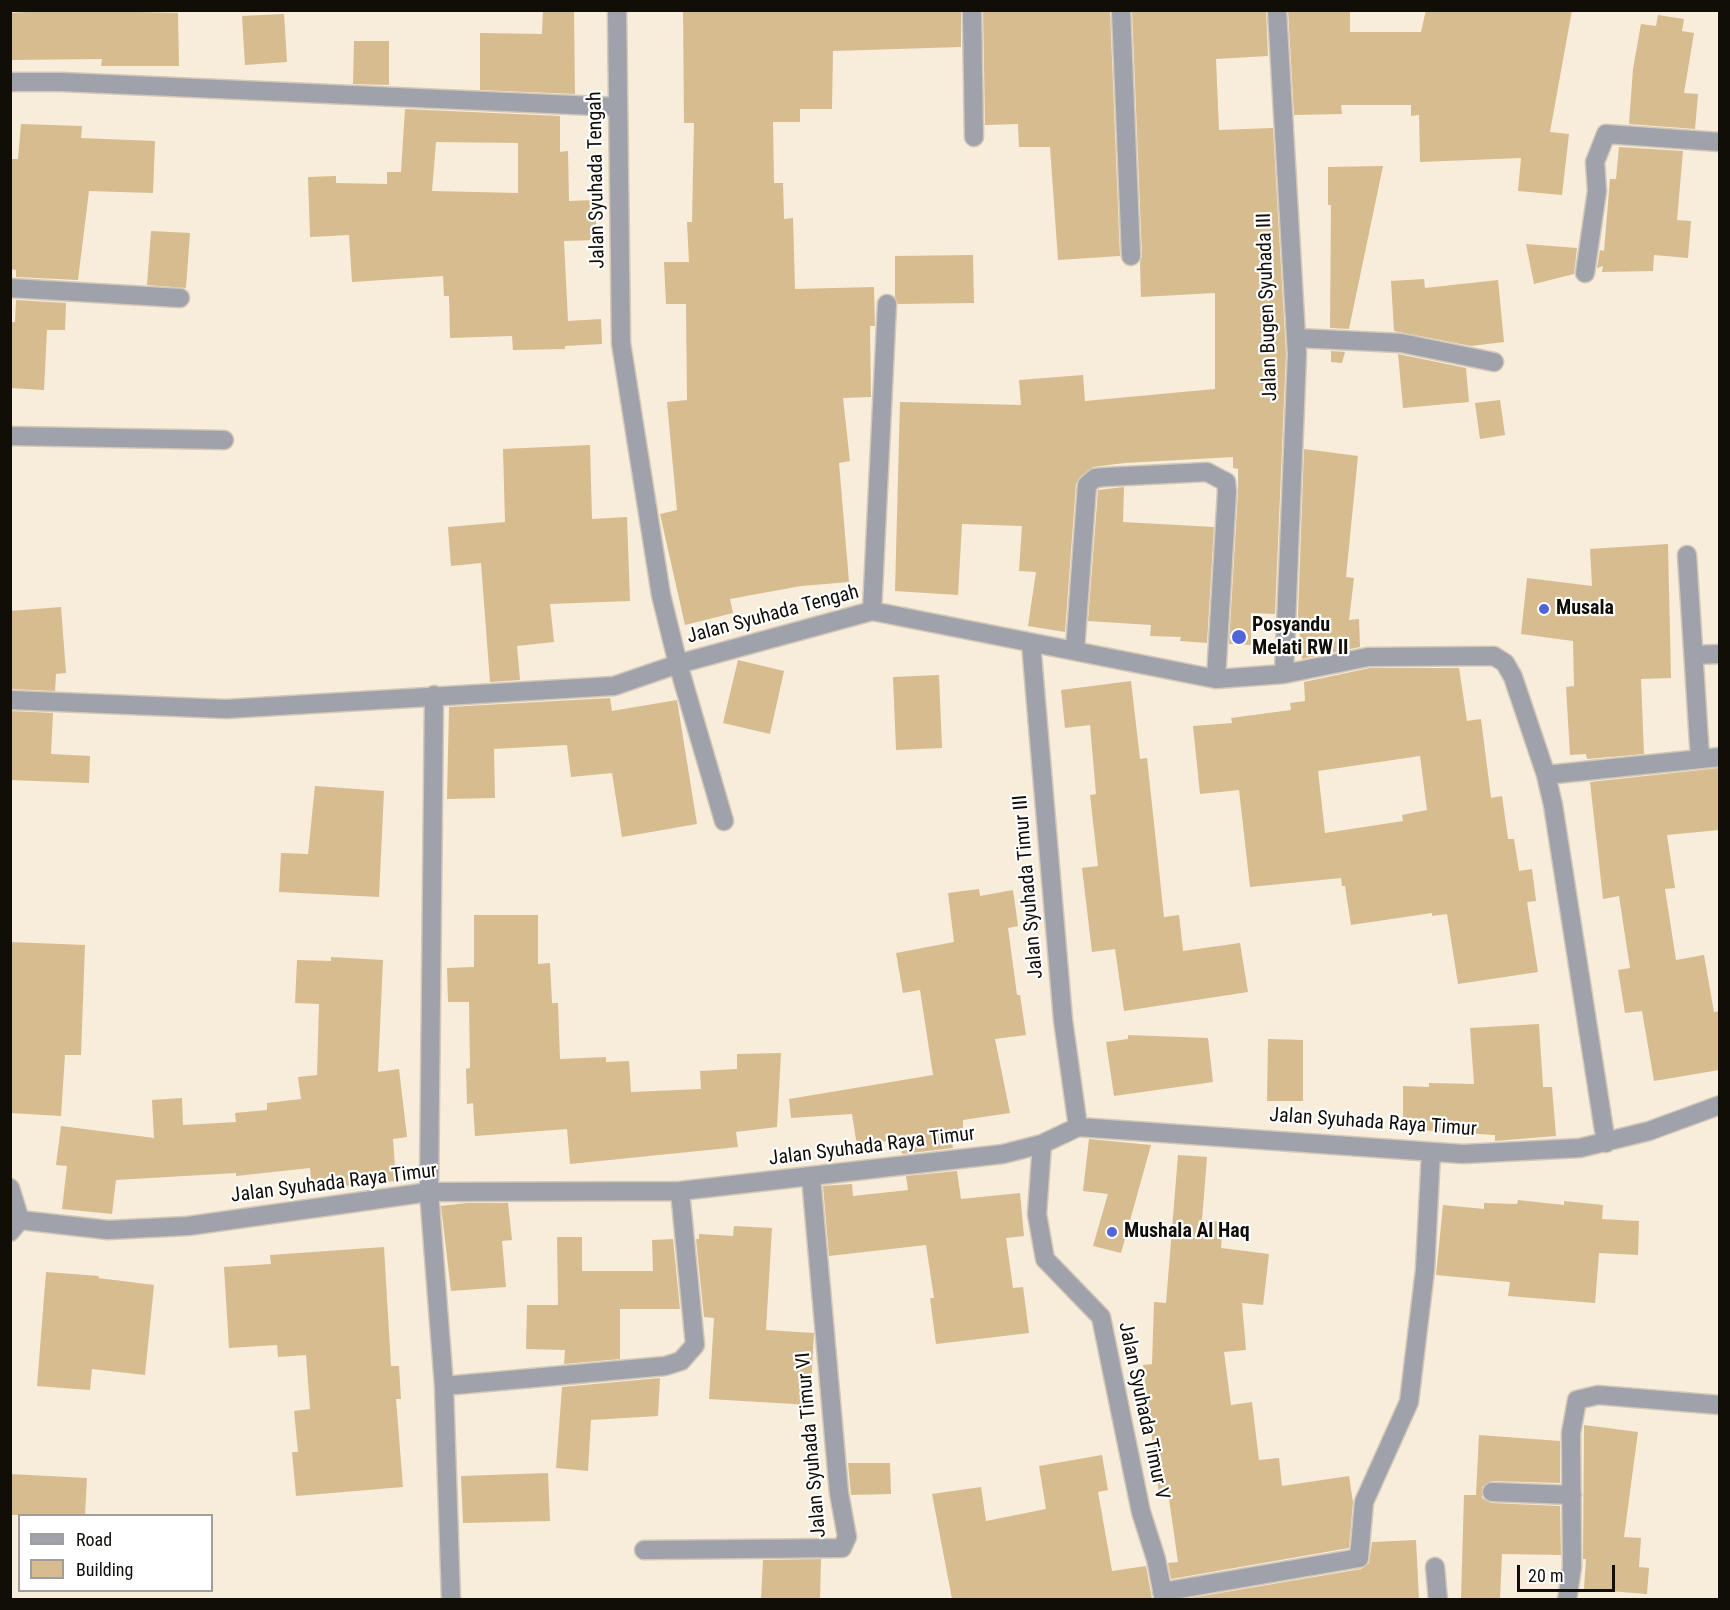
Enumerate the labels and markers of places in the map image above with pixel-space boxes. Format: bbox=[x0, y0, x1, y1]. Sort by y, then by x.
place label: Musala bbox=[1556, 597, 1614, 621]
marker: Musala bbox=[1537, 602, 1551, 616]
place label: Posyandu Melati RW II bbox=[1252, 614, 1348, 661]
marker: Posyandu Melati RW II bbox=[1230, 628, 1248, 646]
place label: Mushala Al Haq bbox=[1124, 1220, 1250, 1244]
marker: Mushala Al Haq bbox=[1105, 1225, 1119, 1239]

